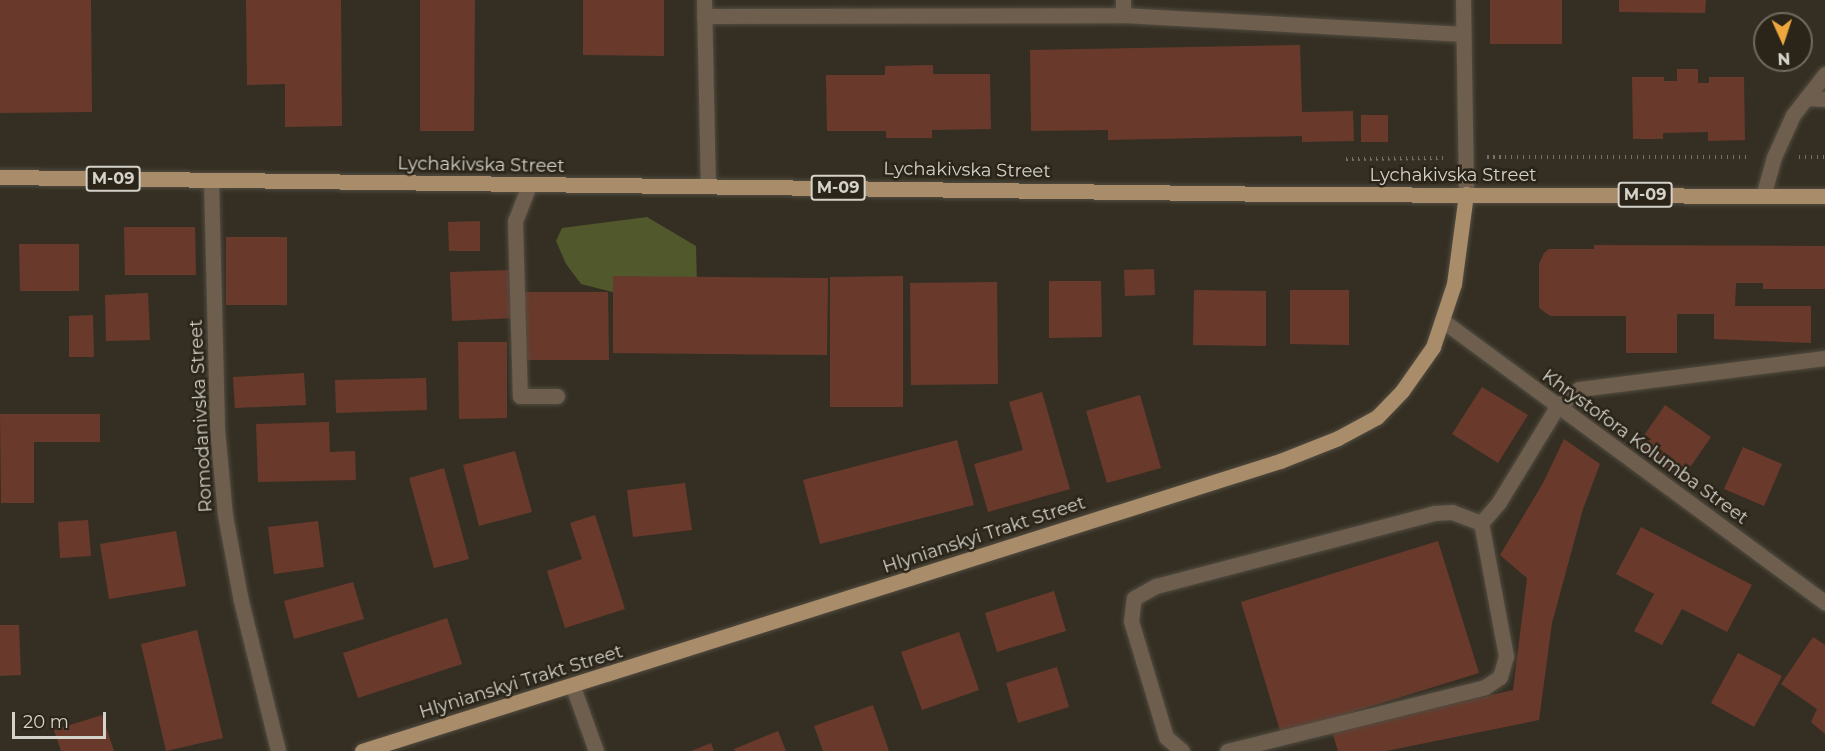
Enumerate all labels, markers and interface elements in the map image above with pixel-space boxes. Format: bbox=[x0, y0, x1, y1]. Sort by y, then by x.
north arrow bbox=[1753, 12, 1813, 72]
text: N bbox=[1777, 49, 1791, 68]
street label: Lychakivska Street bbox=[397, 153, 565, 177]
street label: Lychakivska Street bbox=[883, 158, 1051, 182]
street label: Lychakivska Street bbox=[1369, 164, 1537, 186]
road number: М-09 bbox=[84, 166, 142, 192]
road number: М-09 bbox=[810, 175, 866, 201]
road number: М-09 bbox=[1616, 182, 1674, 208]
street label: Romodanivska Street bbox=[185, 319, 217, 513]
street label: Khrystofora Kolumba Street bbox=[1538, 365, 1752, 529]
street label: Hlynianskyi Trakt Street bbox=[880, 492, 1088, 578]
street label: Hlynianskyi Trakt Street bbox=[417, 641, 625, 723]
scale bar bbox=[15, 700, 110, 738]
text: 20 m bbox=[23, 711, 69, 733]

